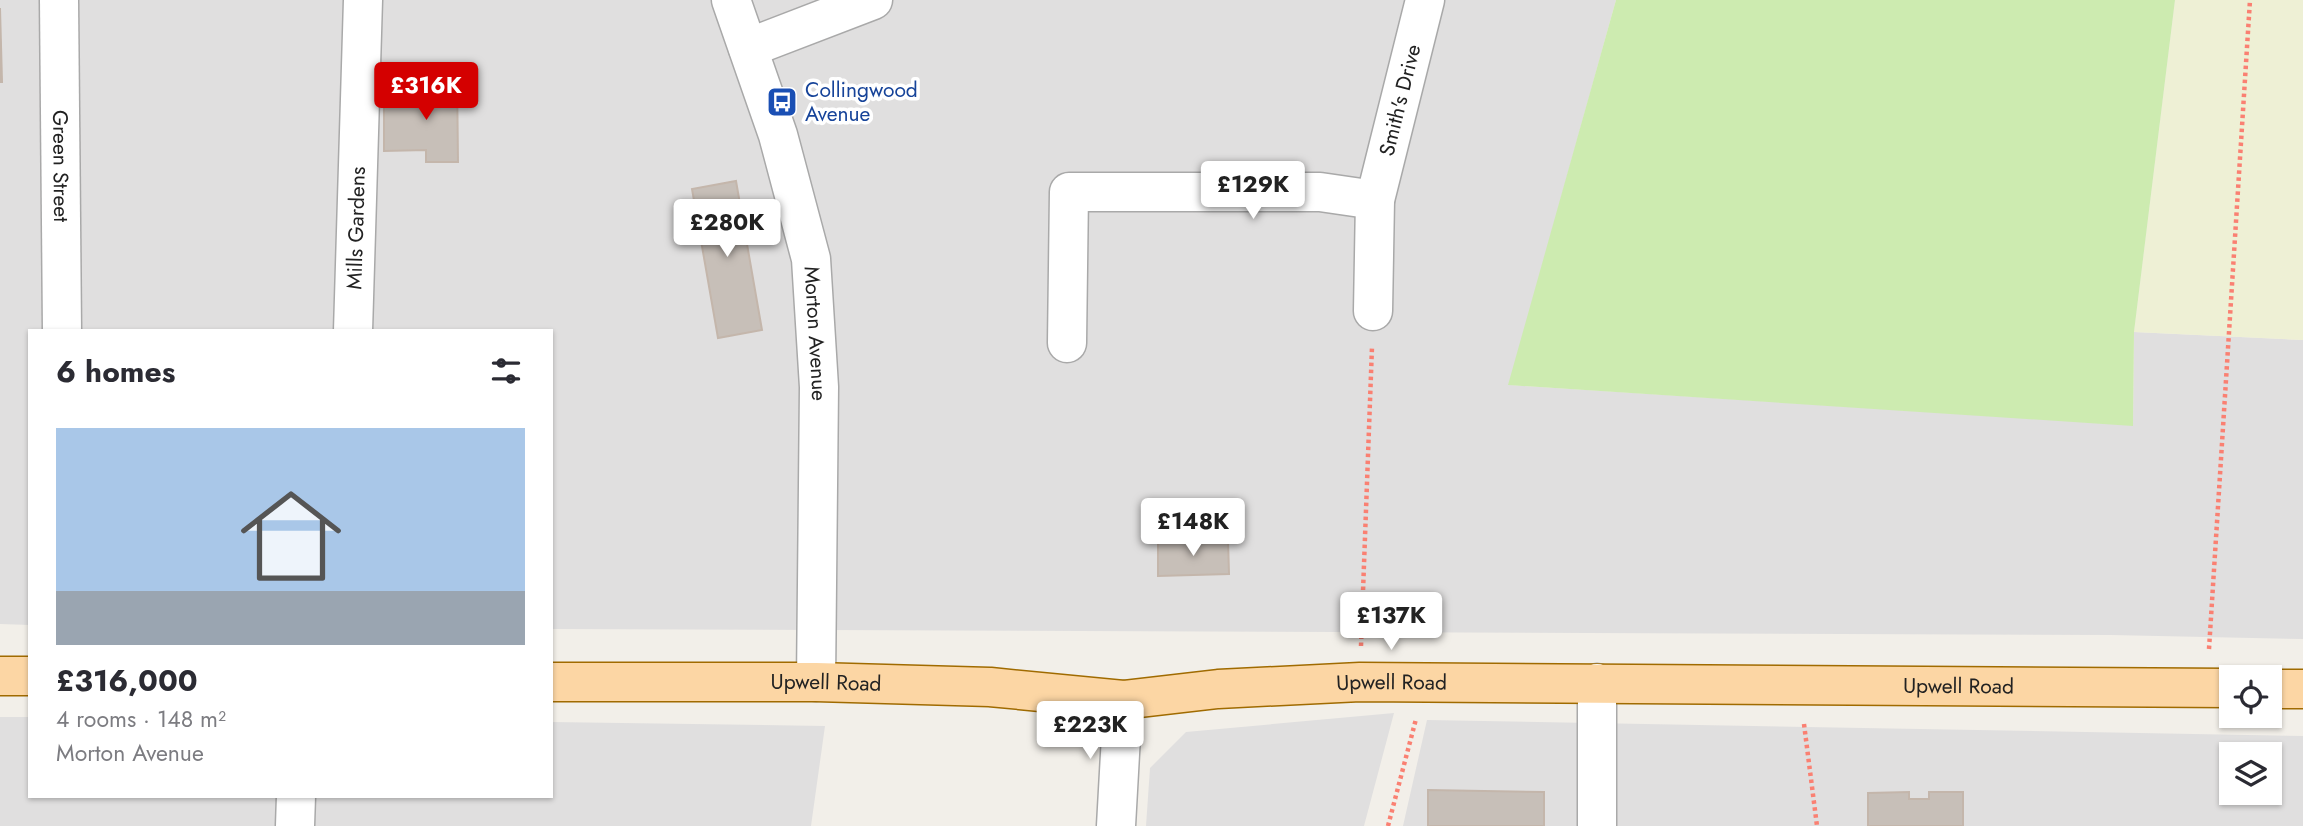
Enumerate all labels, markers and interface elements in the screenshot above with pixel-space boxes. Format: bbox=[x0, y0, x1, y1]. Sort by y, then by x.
street label: Smith's Drive bbox=[1372, 41, 1428, 159]
pin: £316K bbox=[377, 62, 475, 122]
text: £316K bbox=[390, 68, 462, 102]
place label: Collingwood Avenue bbox=[805, 75, 918, 129]
bus stop icon: Collingwood Avenue bbox=[765, 85, 799, 119]
street label: Green Street bbox=[45, 110, 76, 222]
pin: £129K bbox=[1204, 162, 1302, 221]
street label: Mills Gardens bbox=[339, 166, 373, 290]
text: £129K bbox=[1217, 167, 1289, 201]
pin: £280K bbox=[678, 200, 776, 259]
text: £280K bbox=[690, 205, 764, 239]
street label: Morton Avenue bbox=[796, 265, 834, 401]
text: 6 homes bbox=[56, 350, 175, 393]
icon: filters bbox=[487, 352, 525, 390]
icon: home bbox=[228, 473, 354, 599]
pin: £148K bbox=[1144, 498, 1242, 558]
text: £148K bbox=[1157, 504, 1229, 538]
pin: £137K bbox=[1342, 592, 1440, 652]
text: £137K bbox=[1356, 598, 1426, 632]
text: £316,000 bbox=[56, 659, 198, 702]
map controls bbox=[2219, 665, 2282, 805]
button: locate bbox=[2219, 665, 2282, 728]
street label: Upwell Road bbox=[771, 667, 882, 699]
street label: Upwell Road bbox=[1335, 667, 1447, 698]
street label: Upwell Road bbox=[1903, 671, 2014, 702]
text: 4 rooms · 148 m² bbox=[56, 702, 226, 736]
pin: £223K bbox=[1041, 702, 1139, 761]
text: £223K bbox=[1053, 707, 1127, 741]
text: Morton Avenue bbox=[56, 736, 204, 770]
button: layers bbox=[2219, 742, 2282, 805]

